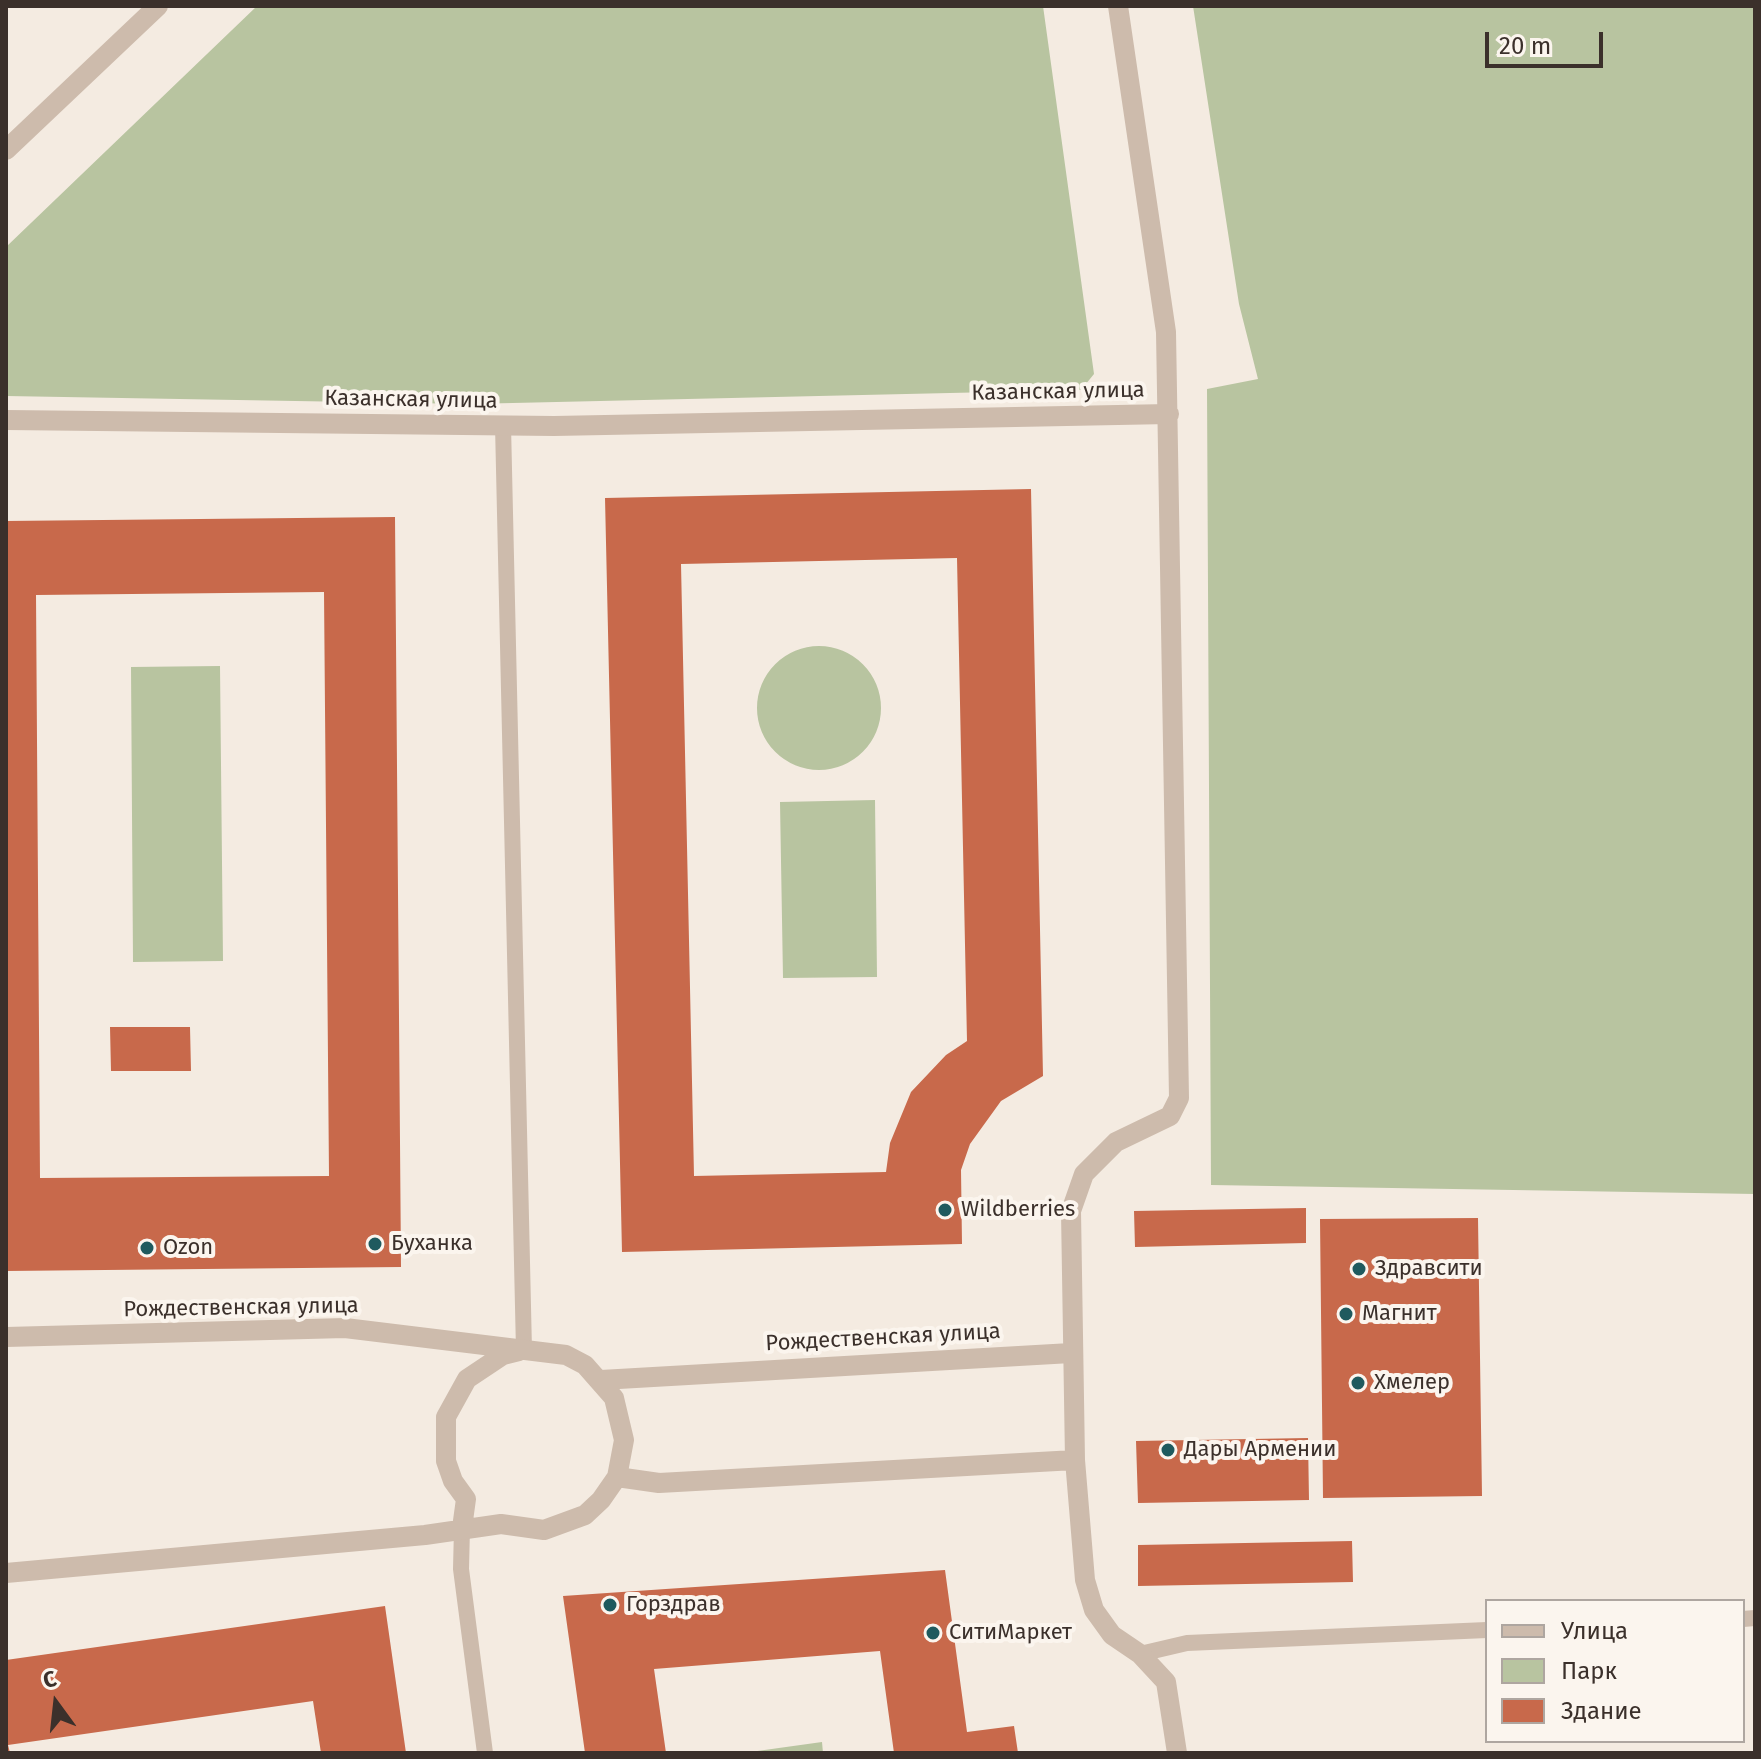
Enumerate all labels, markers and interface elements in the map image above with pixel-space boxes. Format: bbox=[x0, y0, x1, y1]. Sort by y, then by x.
scale bar bbox=[1489, 16, 1607, 66]
text: 20 m bbox=[1499, 32, 1551, 60]
street label: Казанская улица bbox=[971, 377, 1145, 407]
street label: Казанская улица bbox=[324, 385, 498, 415]
place label: Wildberries bbox=[961, 1197, 1075, 1223]
marker: Wildberries bbox=[936, 1201, 954, 1219]
place label: Буханка bbox=[391, 1231, 473, 1257]
place label: Ozon bbox=[163, 1235, 213, 1261]
marker: Буханка bbox=[366, 1235, 384, 1253]
marker: Ozon bbox=[138, 1239, 156, 1257]
place label: Здравсити bbox=[1375, 1256, 1483, 1282]
marker: Здравсити bbox=[1350, 1260, 1368, 1278]
street label: Рождественская улица bbox=[123, 1293, 359, 1323]
place label: Магнит bbox=[1362, 1301, 1437, 1327]
marker: Магнит bbox=[1337, 1305, 1355, 1323]
street label: Рождественская улица bbox=[765, 1319, 1001, 1357]
place label: Хмелер bbox=[1374, 1370, 1450, 1396]
marker: Хмелер bbox=[1349, 1374, 1367, 1392]
place label: Дары Армении bbox=[1184, 1437, 1336, 1463]
marker: Дары Армении bbox=[1159, 1441, 1177, 1459]
place label: Горздрав bbox=[626, 1592, 721, 1618]
marker: Горздрав bbox=[601, 1596, 619, 1614]
legend bbox=[1485, 1599, 1745, 1743]
text: Улица bbox=[1561, 1617, 1628, 1645]
place label: СитиМаркет bbox=[949, 1620, 1072, 1646]
marker: СитиМаркет bbox=[924, 1624, 942, 1642]
text: Парк bbox=[1561, 1657, 1617, 1685]
north arrow bbox=[16, 1663, 96, 1743]
text: С bbox=[40, 1665, 59, 1694]
text: Здание bbox=[1561, 1697, 1642, 1725]

